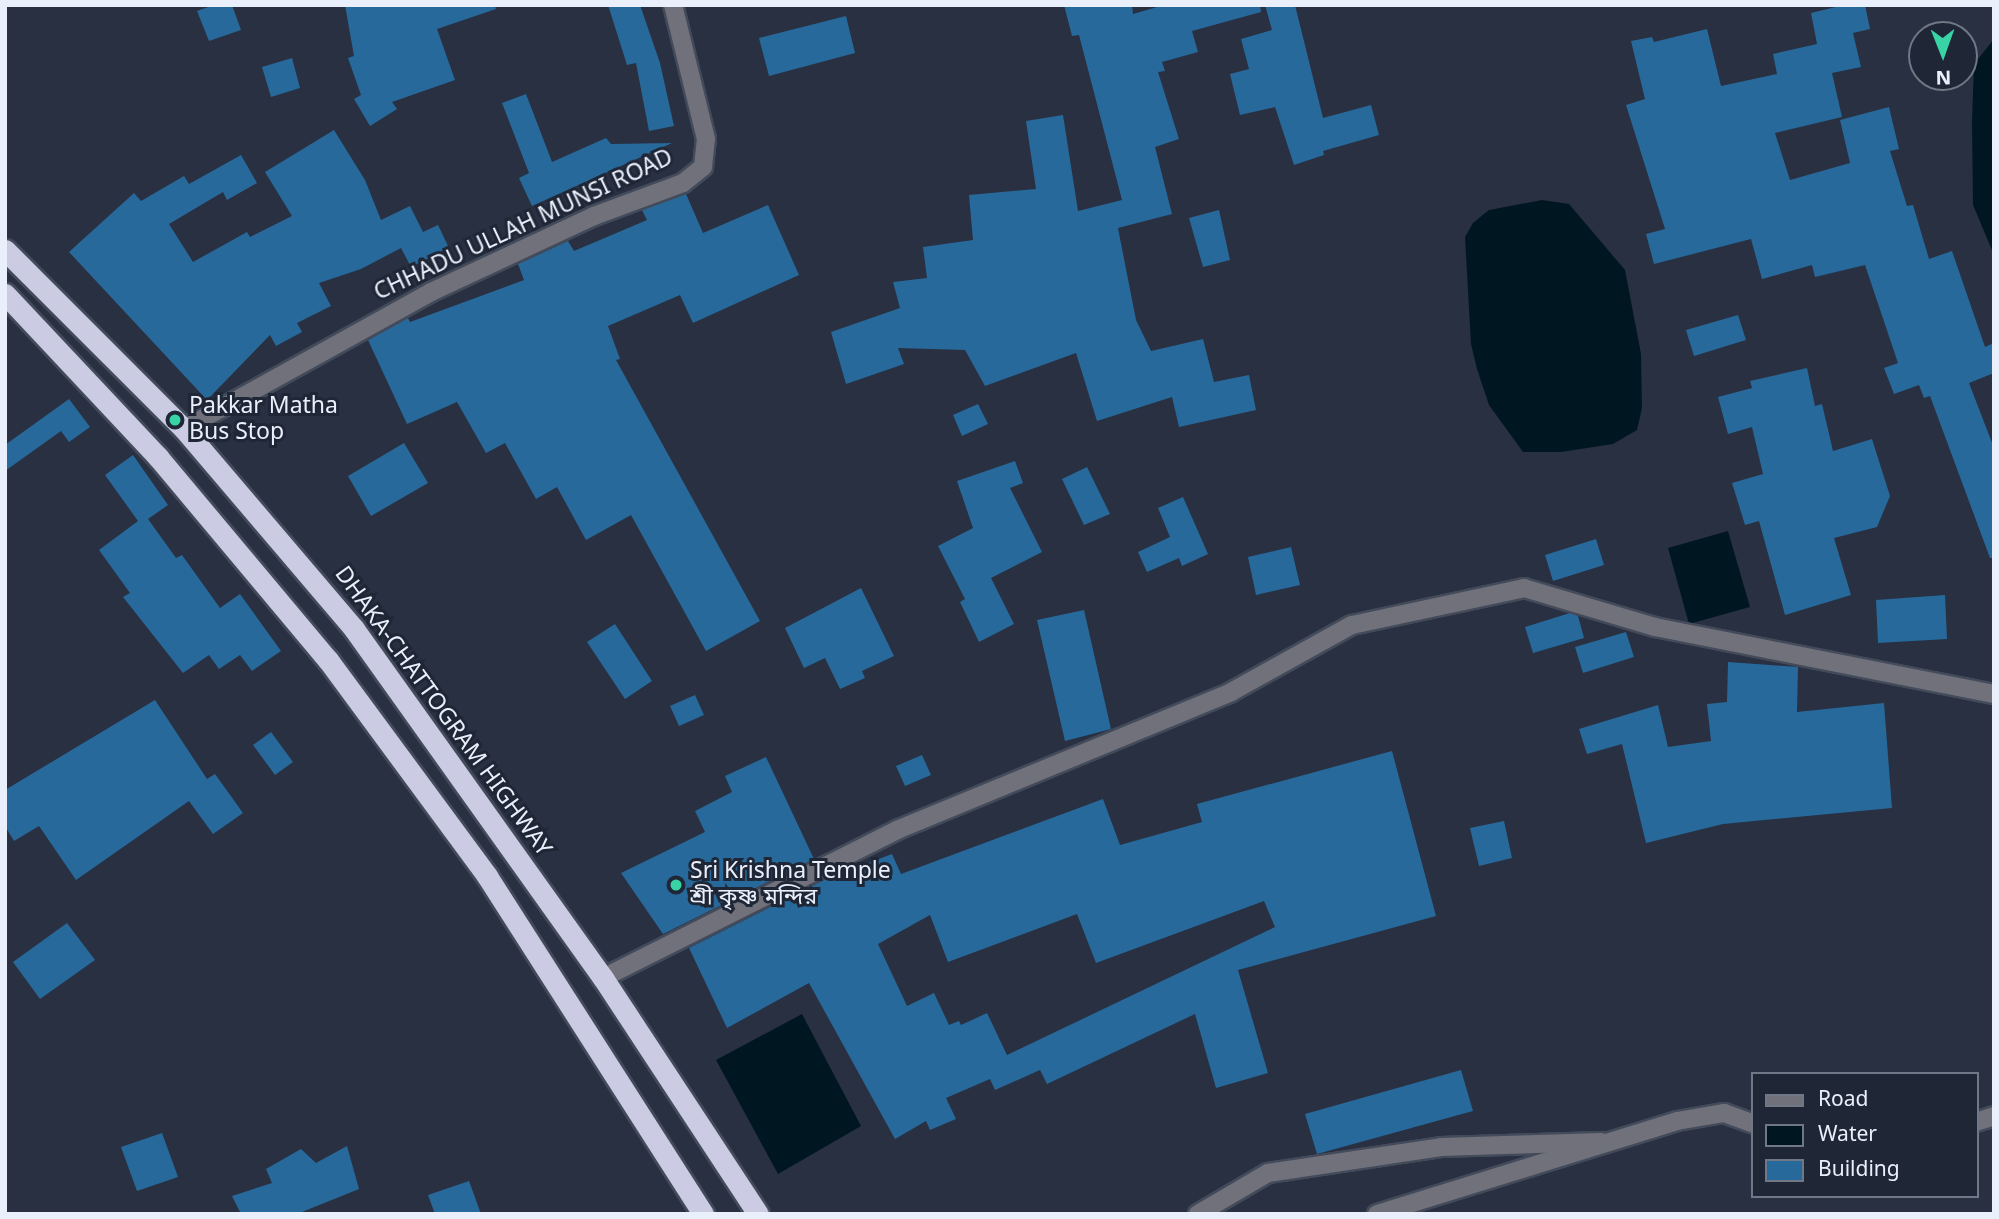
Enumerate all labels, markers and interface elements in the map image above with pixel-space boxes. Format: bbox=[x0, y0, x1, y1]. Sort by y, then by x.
north arrow bbox=[1908, 21, 1978, 91]
text: N bbox=[1935, 63, 1951, 88]
street label: CHHADU ULLAH MUNSI ROAD bbox=[370, 145, 678, 307]
place label: Pakkar Matha Bus Stop bbox=[189, 393, 338, 447]
marker: Pakkar Matha Bus Stop bbox=[167, 412, 183, 428]
street label: DHAKA-CHATTOGRAM HIGHWAY bbox=[328, 562, 556, 862]
place label: Sri Krishna Temple শ্রী কৃষ্ণ মন্দির bbox=[690, 858, 891, 912]
marker: Sri Krishna Temple শ্রী কৃষ্ণ মন্দির bbox=[668, 877, 684, 893]
legend bbox=[1750, 1072, 1978, 1198]
text: Road bbox=[1818, 1087, 1868, 1115]
text: Water bbox=[1818, 1122, 1877, 1150]
text: Building bbox=[1818, 1157, 1900, 1185]

